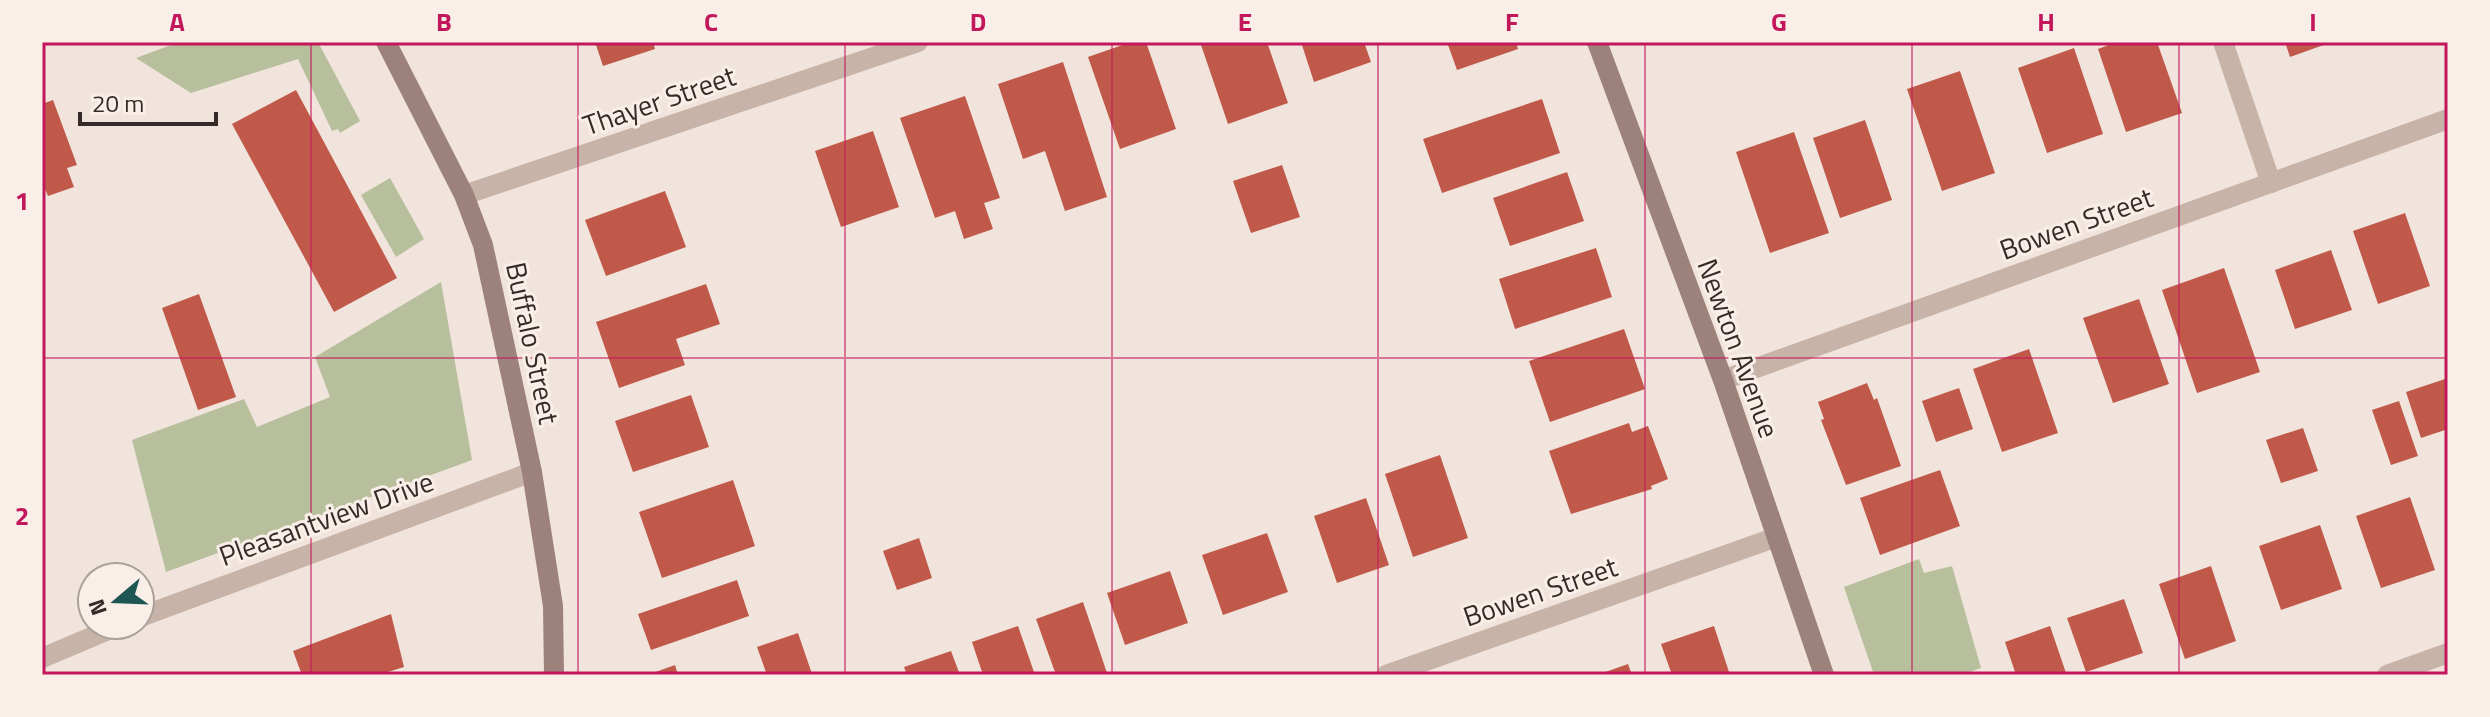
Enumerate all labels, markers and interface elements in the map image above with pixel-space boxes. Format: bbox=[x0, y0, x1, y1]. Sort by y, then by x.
text: A bbox=[169, 2, 185, 41]
text: B bbox=[436, 2, 452, 41]
text: C bbox=[704, 2, 718, 41]
text: D bbox=[970, 2, 986, 41]
text: E bbox=[1238, 2, 1252, 41]
text: F bbox=[1505, 2, 1519, 41]
text: G bbox=[1771, 2, 1787, 41]
text: H bbox=[2037, 2, 2055, 41]
text: I bbox=[2309, 2, 2317, 41]
street label: Thayer Street bbox=[577, 54, 741, 146]
scale bar bbox=[80, 76, 216, 126]
text: 20 m bbox=[92, 85, 144, 121]
street label: Bowen Street bbox=[1993, 175, 2159, 271]
text: 1 bbox=[15, 181, 29, 220]
street label: Newton Avenue bbox=[1687, 253, 1791, 443]
street label: Buffalo Street bbox=[495, 258, 571, 428]
street label: Pleasantview Drive bbox=[213, 459, 439, 577]
text: 2 bbox=[15, 496, 29, 535]
street label: Bowen Street bbox=[1457, 544, 1623, 637]
north arrow bbox=[76, 561, 156, 641]
text: N bbox=[79, 595, 116, 620]

